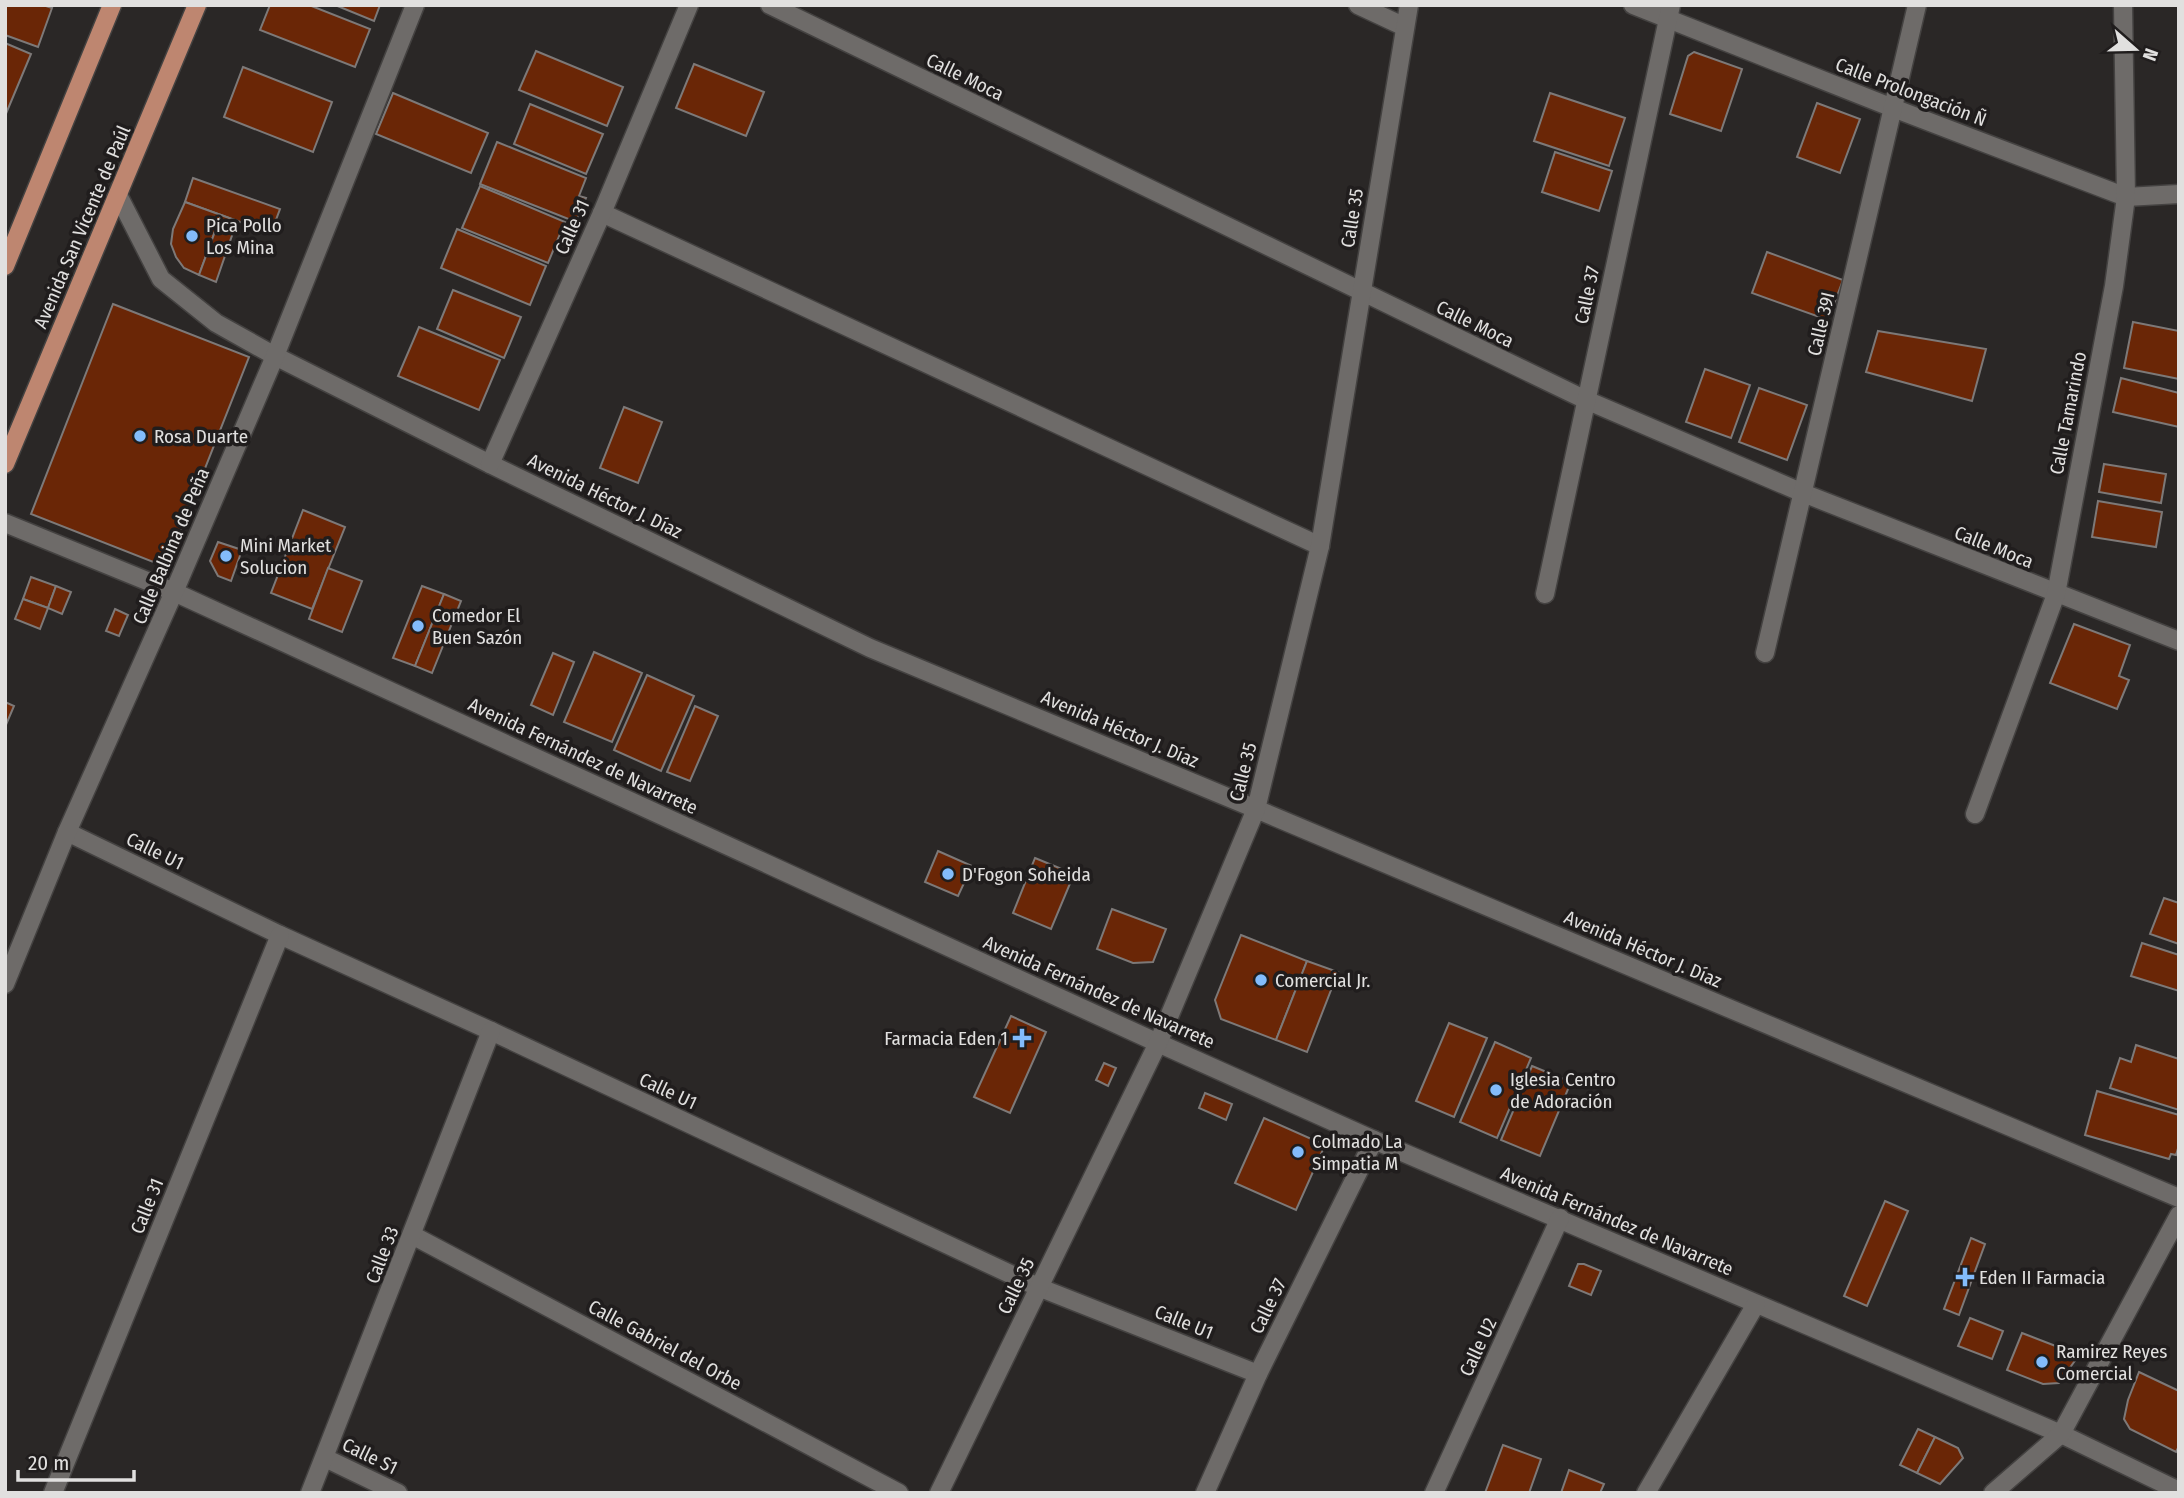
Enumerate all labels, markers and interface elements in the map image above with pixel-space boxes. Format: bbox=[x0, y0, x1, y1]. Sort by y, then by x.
north arrow bbox=[2100, 14, 2170, 84]
text: N bbox=[2138, 45, 2163, 64]
street label: Calle Moca bbox=[923, 48, 1007, 106]
street label: Calle Prolongación Ñ bbox=[1832, 53, 1990, 131]
street label: Avenida San Vicente de Paúl bbox=[29, 122, 135, 332]
street label: Calle 35 bbox=[1336, 187, 1368, 249]
street label: Calle 31 bbox=[550, 196, 594, 258]
place label: Pica Pollo Los Mina bbox=[206, 214, 282, 259]
marker: Pica Pollo Los Mina bbox=[184, 228, 200, 244]
street label: Calle 37 bbox=[1570, 264, 1604, 326]
street label: Calle 39I bbox=[1802, 290, 1840, 358]
street label: Calle Moca bbox=[1433, 295, 1517, 353]
street label: Calle Tamarindo bbox=[2045, 349, 2091, 477]
place label: Rosa Duarte bbox=[154, 425, 248, 448]
marker: Rosa Duarte bbox=[132, 428, 148, 444]
street label: Avenida Héctor J. Díaz bbox=[524, 449, 686, 544]
street label: Calle Balbina de Peña bbox=[128, 464, 214, 628]
street label: Calle Moca bbox=[1951, 521, 2037, 573]
place label: Mini Market Solucion bbox=[240, 534, 332, 579]
marker: Mini Market Solucion bbox=[218, 548, 234, 564]
place label: Comedor El Buen Sazón bbox=[432, 604, 522, 649]
marker: Comedor El Buen Sazón bbox=[410, 618, 426, 634]
street label: Avenida Héctor J. Díaz bbox=[1038, 685, 1203, 773]
street label: Avenida Fernández de Navarrete bbox=[465, 693, 701, 819]
street label: Calle 35 bbox=[1225, 740, 1261, 804]
street label: Calle U1 bbox=[123, 827, 187, 875]
place label: D'Fogon Soheida bbox=[962, 863, 1091, 886]
marker: D'Fogon Soheida bbox=[940, 866, 956, 882]
street label: Avenida Héctor J. Díaz bbox=[1561, 905, 1726, 993]
street label: Avenida Fernández de Navarrete bbox=[980, 931, 1218, 1053]
place label: Comercial Jr. bbox=[1275, 969, 1370, 992]
marker: Comercial Jr. bbox=[1253, 972, 1269, 988]
place label: Farmacia Eden 1 bbox=[884, 1027, 1008, 1050]
marker: Farmacia Eden 1 bbox=[1014, 1030, 1030, 1046]
street label: Calle U1 bbox=[636, 1068, 700, 1114]
place label: Iglesia Centro de Adoración bbox=[1510, 1068, 1616, 1113]
marker: Iglesia Centro de Adoración bbox=[1488, 1082, 1504, 1098]
place label: Colmado La Simpatia M bbox=[1312, 1130, 1402, 1175]
marker: Colmado La Simpatia M bbox=[1290, 1144, 1306, 1160]
street label: Avenida Fernández de Navarrete bbox=[1497, 1161, 1737, 1281]
street label: Calle 31 bbox=[125, 1175, 169, 1237]
street label: Calle 33 bbox=[361, 1223, 403, 1287]
street label: Calle 35 bbox=[993, 1254, 1039, 1318]
place label: Eden II Farmacia bbox=[1979, 1266, 2105, 1289]
marker: Eden II Farmacia bbox=[1957, 1269, 1973, 1285]
street label: Calle 37 bbox=[1245, 1274, 1291, 1337]
street label: Calle Gabriel del Orbe bbox=[585, 1295, 745, 1395]
street label: Calle U1 bbox=[1151, 1300, 1217, 1344]
street label: Calle U2 bbox=[1454, 1314, 1502, 1380]
place label: Ramirez Reyes Comercial bbox=[2056, 1340, 2167, 1385]
marker: Ramirez Reyes Comercial bbox=[2034, 1354, 2050, 1370]
street label: Calle S1 bbox=[339, 1433, 401, 1479]
scale bar bbox=[18, 1438, 133, 1482]
text: 20 m bbox=[28, 1450, 69, 1476]

